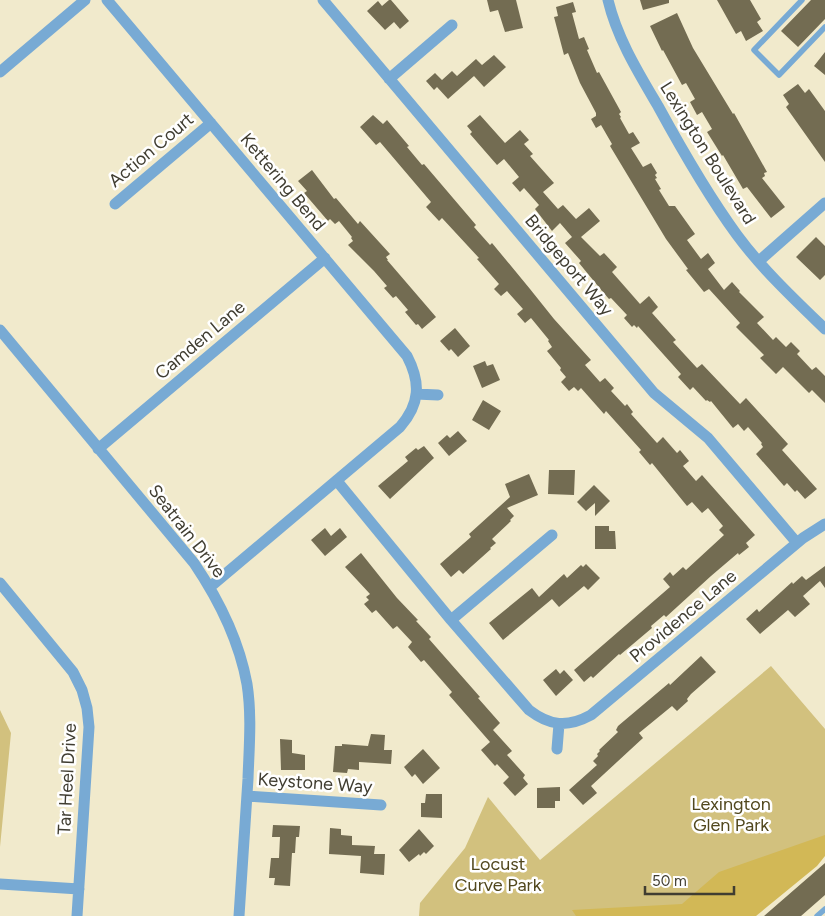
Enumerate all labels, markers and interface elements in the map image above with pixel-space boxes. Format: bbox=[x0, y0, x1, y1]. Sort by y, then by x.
street label: Lexington Boulevard bbox=[655, 78, 761, 228]
street label: Action Court bbox=[104, 108, 198, 192]
street label: Kettering Bend bbox=[236, 129, 330, 235]
street label: Bridgeport Way bbox=[520, 210, 618, 321]
street label: Camden Lane bbox=[151, 296, 250, 384]
street label: Seatrain Drive bbox=[144, 480, 230, 582]
street label: Providence Lane bbox=[625, 565, 741, 667]
street label: Tar Heel Drive bbox=[53, 722, 81, 835]
street label: Keystone Way bbox=[257, 768, 374, 798]
park label: Lexington Glen Park bbox=[691, 793, 771, 836]
park label: Locust Curve Park bbox=[455, 853, 542, 896]
scale bar bbox=[645, 864, 734, 896]
text: 50 m bbox=[652, 872, 687, 890]

